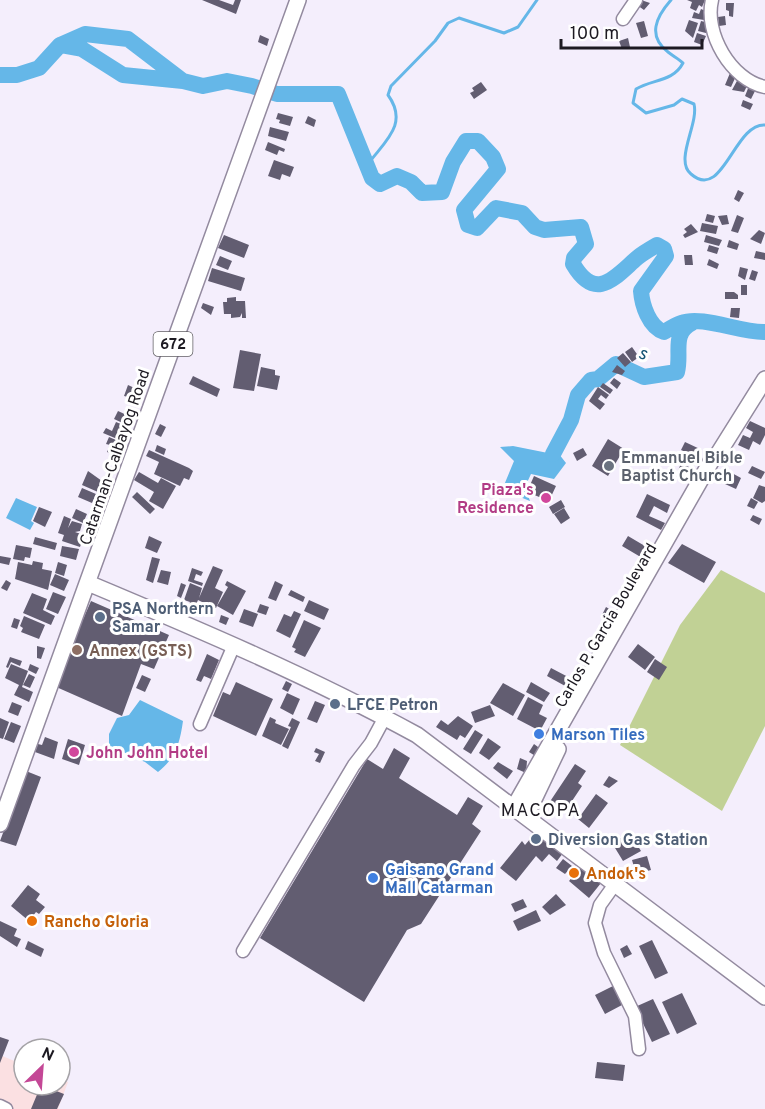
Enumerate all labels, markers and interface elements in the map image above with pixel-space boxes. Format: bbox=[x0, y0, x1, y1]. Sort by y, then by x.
scale bar bbox=[561, 12, 702, 50]
text: 100 m bbox=[570, 23, 619, 46]
road number: 672 bbox=[154, 332, 192, 356]
water label: s bbox=[635, 342, 651, 367]
street label: Catarman-Calbayog Road bbox=[76, 367, 155, 548]
place label: Emmanuel Bible Baptist Church bbox=[621, 449, 743, 487]
marker: Emmanuel Bible Baptist Church bbox=[602, 459, 616, 473]
place label: Piaza's Residence bbox=[457, 481, 534, 519]
marker: Piaza's Residence bbox=[539, 491, 553, 505]
street label: Carlos P. Garcia Boulevard bbox=[551, 540, 662, 712]
place label: PSA Northern Samar bbox=[112, 600, 214, 638]
marker: PSA Northern Samar bbox=[93, 610, 107, 624]
place label: Annex (GSTS) bbox=[89, 642, 193, 662]
marker: Annex (GSTS) bbox=[70, 643, 84, 657]
place label: LFCE Petron bbox=[347, 696, 438, 716]
marker: LFCE Petron bbox=[328, 697, 342, 711]
place label: Marson Tiles bbox=[551, 726, 645, 746]
marker: Marson Tiles bbox=[532, 727, 546, 741]
place label: John John Hotel bbox=[86, 744, 208, 764]
marker: John John Hotel bbox=[67, 745, 81, 759]
district label: MACOPA bbox=[501, 800, 581, 823]
place label: Diversion Gas Station bbox=[548, 831, 708, 851]
marker: Diversion Gas Station bbox=[529, 832, 543, 846]
place label: Gaisano Grand Mall Catarman bbox=[385, 861, 494, 899]
place label: Andok's bbox=[586, 865, 646, 885]
marker: Andok's bbox=[567, 866, 581, 880]
marker: Gaisano Grand Mall Catarman bbox=[366, 871, 380, 885]
place label: Rancho Gloria bbox=[44, 913, 149, 933]
marker: Rancho Gloria bbox=[25, 914, 39, 928]
north arrow bbox=[12, 1037, 72, 1097]
text: N bbox=[38, 1044, 57, 1067]

